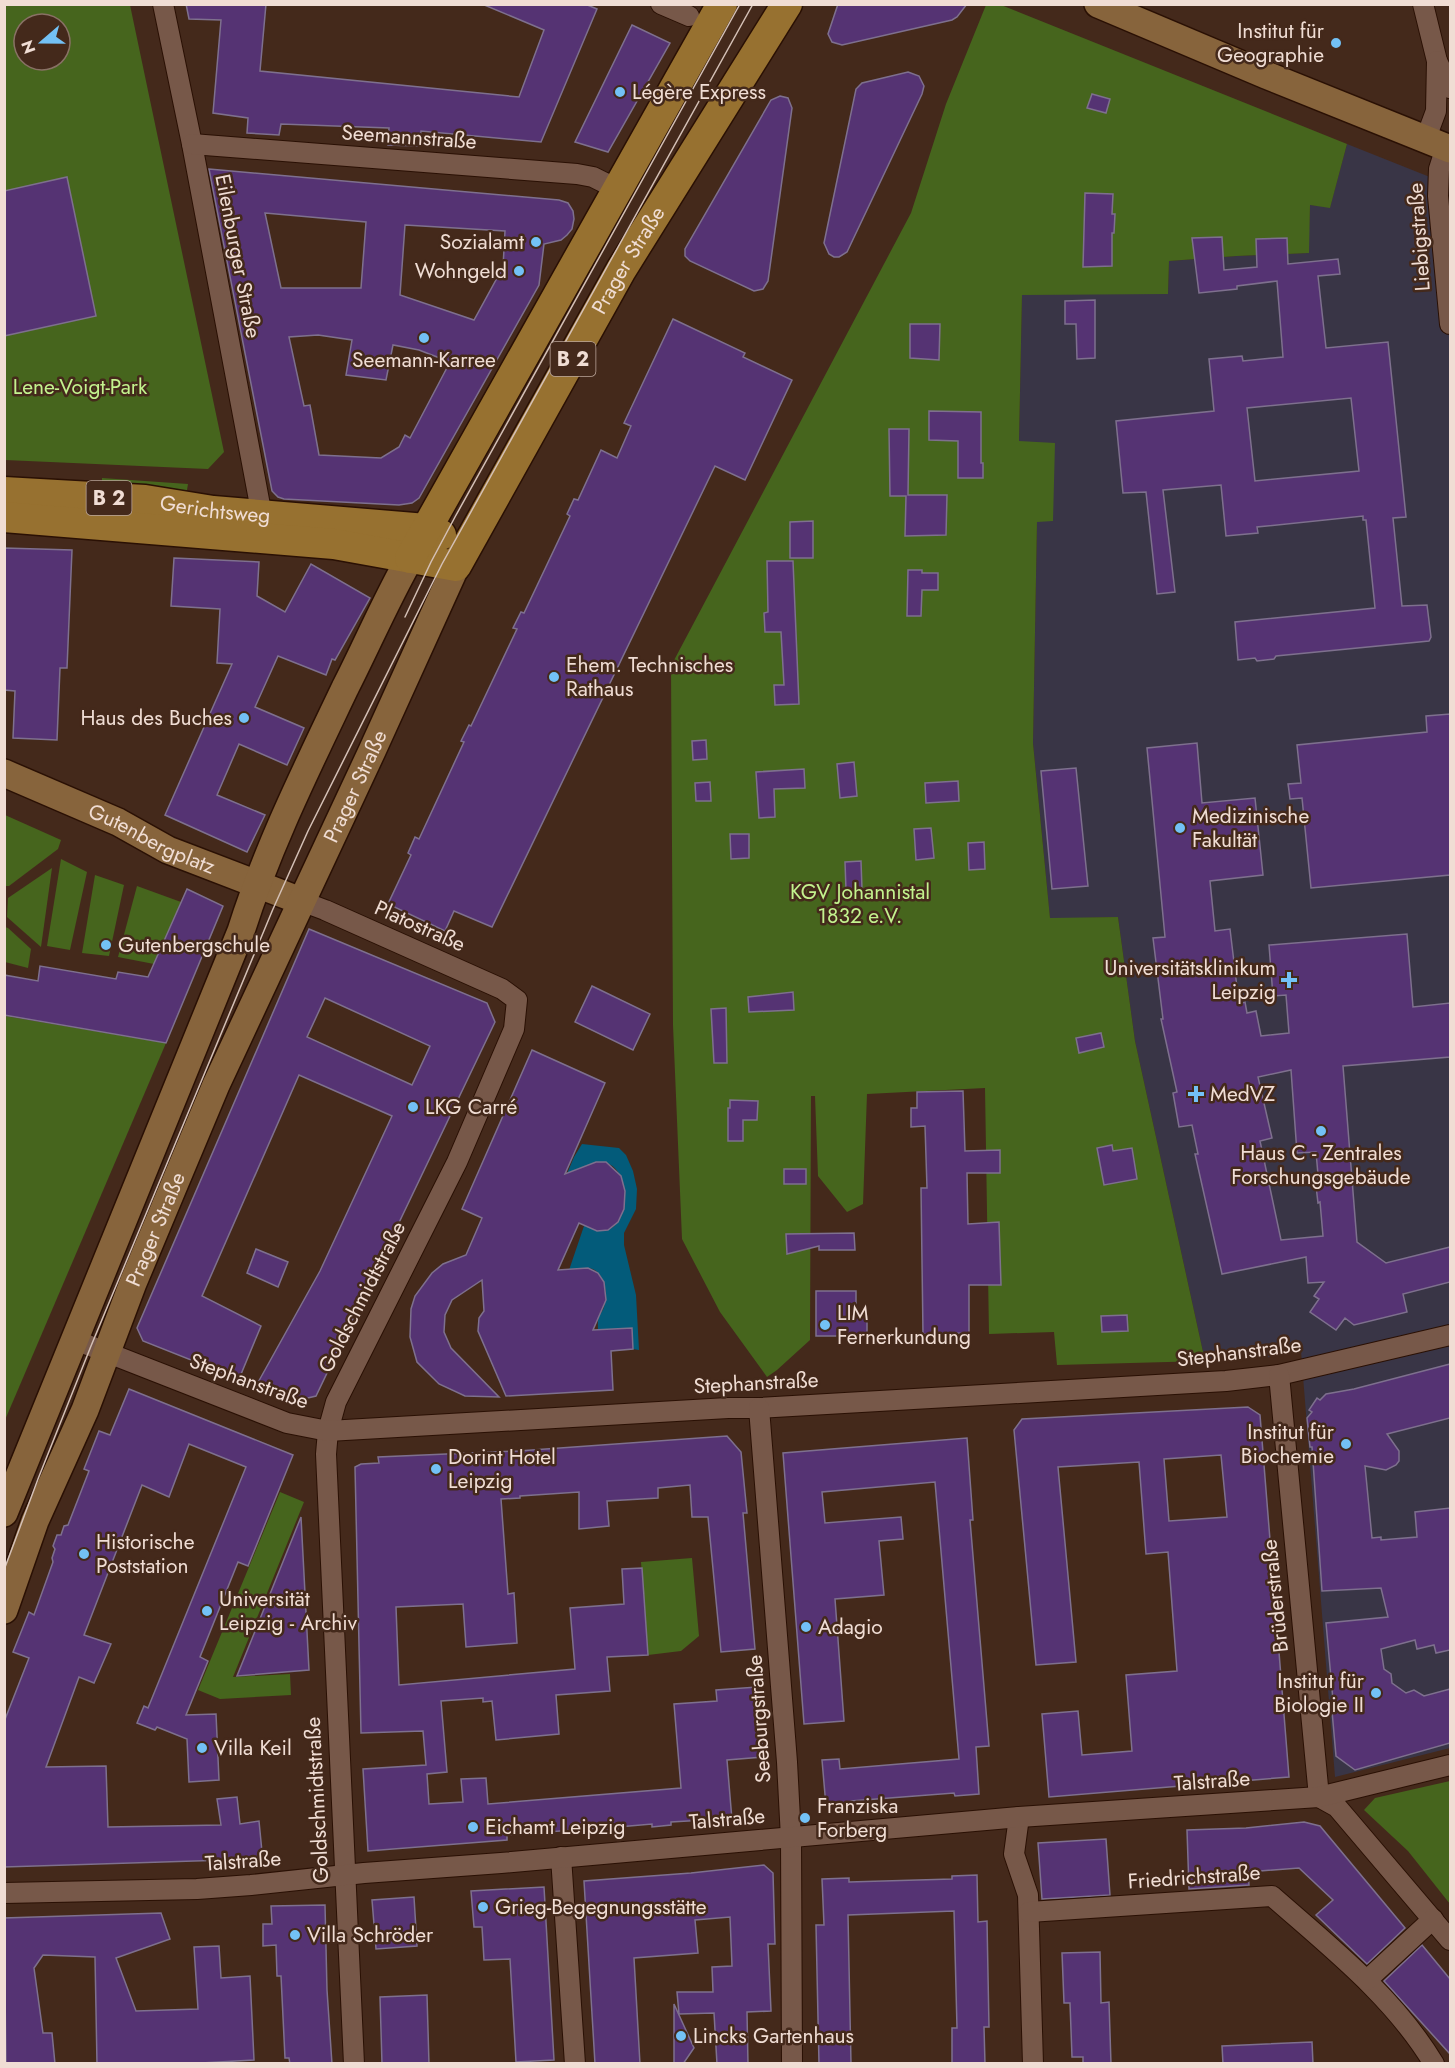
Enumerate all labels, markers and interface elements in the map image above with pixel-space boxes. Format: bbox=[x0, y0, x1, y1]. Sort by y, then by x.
north arrow bbox=[12, 12, 72, 72]
place label: Institut für Geographie bbox=[1217, 16, 1325, 70]
marker: Institut für Geographie bbox=[1329, 36, 1343, 50]
text: N bbox=[15, 37, 41, 57]
place label: Légère Express bbox=[632, 77, 766, 107]
marker: Légère Express bbox=[613, 85, 627, 99]
street label: Seemannstraße bbox=[341, 117, 478, 157]
street label: Eilenburger Straße bbox=[207, 171, 269, 341]
street label: Liebigstraße bbox=[1400, 182, 1438, 292]
street label: Prager Straße bbox=[584, 200, 672, 320]
place label: Sozialamt bbox=[440, 227, 524, 257]
marker: Sozialamt bbox=[529, 235, 543, 249]
place label: Wohngeld bbox=[415, 256, 507, 286]
marker: Wohngeld bbox=[512, 264, 526, 278]
marker: Seemann-Karree bbox=[417, 331, 431, 345]
road number: B 2 bbox=[550, 342, 596, 376]
place label: Seemann-Karree bbox=[352, 345, 496, 375]
park label: Lene-Voigt-Park bbox=[13, 372, 148, 402]
road number: B 2 bbox=[86, 481, 132, 515]
street label: Gerichtsweg bbox=[158, 488, 271, 531]
place label: Ehem. Technisches Rathaus bbox=[566, 650, 733, 704]
marker: Ehem. Technisches Rathaus bbox=[547, 670, 561, 684]
place label: Haus des Buches bbox=[80, 703, 232, 733]
marker: Haus des Buches bbox=[237, 711, 251, 725]
street label: Prager Straße bbox=[316, 725, 395, 848]
street label: Gutenbergplatz bbox=[84, 796, 220, 882]
place label: Medizinische Fakultät bbox=[1192, 801, 1309, 855]
marker: Medizinische Fakultät bbox=[1173, 821, 1187, 835]
park label: KGV Johannistal 1832 e.V. bbox=[790, 877, 930, 931]
street label: Platostraße bbox=[370, 893, 470, 959]
place label: Gutenbergschule bbox=[118, 930, 270, 960]
marker: Gutenbergschule bbox=[99, 938, 113, 952]
place label: Universitätsklinikum Leipzig bbox=[1104, 953, 1276, 1007]
marker: Universitätsklinikum Leipzig bbox=[1280, 971, 1298, 989]
place label: MedVZ bbox=[1210, 1079, 1276, 1109]
marker: MedVZ bbox=[1187, 1085, 1205, 1103]
place label: LKG Carré bbox=[425, 1092, 517, 1122]
marker: LKG Carré bbox=[406, 1100, 420, 1114]
marker: Haus C - Zentrales Forschungsgebäude bbox=[1314, 1124, 1328, 1138]
place label: Haus C - Zentrales Forschungsgebäude bbox=[1231, 1138, 1411, 1192]
street label: Prager Straße bbox=[118, 1167, 193, 1291]
street label: Goldschmidtstraße bbox=[311, 1216, 413, 1378]
place label: LIM Fernerkundung bbox=[837, 1298, 971, 1352]
marker: LIM Fernerkundung bbox=[818, 1318, 832, 1332]
street label: Stephanstraße bbox=[1175, 1329, 1303, 1375]
street label: Stephanstraße bbox=[185, 1346, 313, 1417]
street label: Stephanstraße bbox=[693, 1365, 819, 1401]
place label: Institut für Biochemie bbox=[1241, 1417, 1335, 1471]
marker: Institut für Biochemie bbox=[1339, 1437, 1353, 1451]
place label: Dorint Hotel Leipzig bbox=[448, 1442, 556, 1496]
marker: Dorint Hotel Leipzig bbox=[429, 1462, 443, 1476]
place label: Historische Poststation bbox=[96, 1527, 195, 1581]
street label: Brüderstraße bbox=[1254, 1538, 1296, 1654]
marker: Historische Poststation bbox=[77, 1547, 91, 1561]
place label: Universität Leipzig - Archiv bbox=[219, 1584, 358, 1638]
marker: Universität Leipzig - Archiv bbox=[200, 1604, 214, 1618]
place label: Adagio bbox=[818, 1612, 883, 1642]
marker: Adagio bbox=[799, 1620, 813, 1634]
street label: Seeburgstraße bbox=[740, 1654, 778, 1784]
place label: Institut für Biologie II bbox=[1274, 1666, 1365, 1720]
marker: Institut für Biologie II bbox=[1369, 1686, 1383, 1700]
street label: Goldschmidtstraße bbox=[298, 1716, 336, 1884]
place label: Villa Keil bbox=[214, 1733, 292, 1763]
marker: Villa Keil bbox=[195, 1741, 209, 1755]
street label: Talstraße bbox=[1173, 1763, 1251, 1799]
place label: Franziska Forberg bbox=[817, 1791, 898, 1845]
street label: Talstraße bbox=[688, 1801, 766, 1837]
marker: Franziska Forberg bbox=[798, 1811, 812, 1825]
place label: Eichamt Leipzig bbox=[485, 1812, 625, 1842]
marker: Eichamt Leipzig bbox=[466, 1820, 480, 1834]
street label: Talstraße bbox=[204, 1843, 282, 1879]
street label: Friedrichstraße bbox=[1127, 1857, 1261, 1897]
place label: Grieg-Begegnungsstätte bbox=[495, 1892, 707, 1922]
marker: Grieg-Begegnungsstätte bbox=[476, 1900, 490, 1914]
place label: Villa Schröder bbox=[307, 1920, 434, 1950]
marker: Villa Schröder bbox=[288, 1928, 302, 1942]
place label: Lincks Gartenhaus bbox=[693, 2021, 854, 2051]
marker: Lincks Gartenhaus bbox=[674, 2029, 688, 2043]

